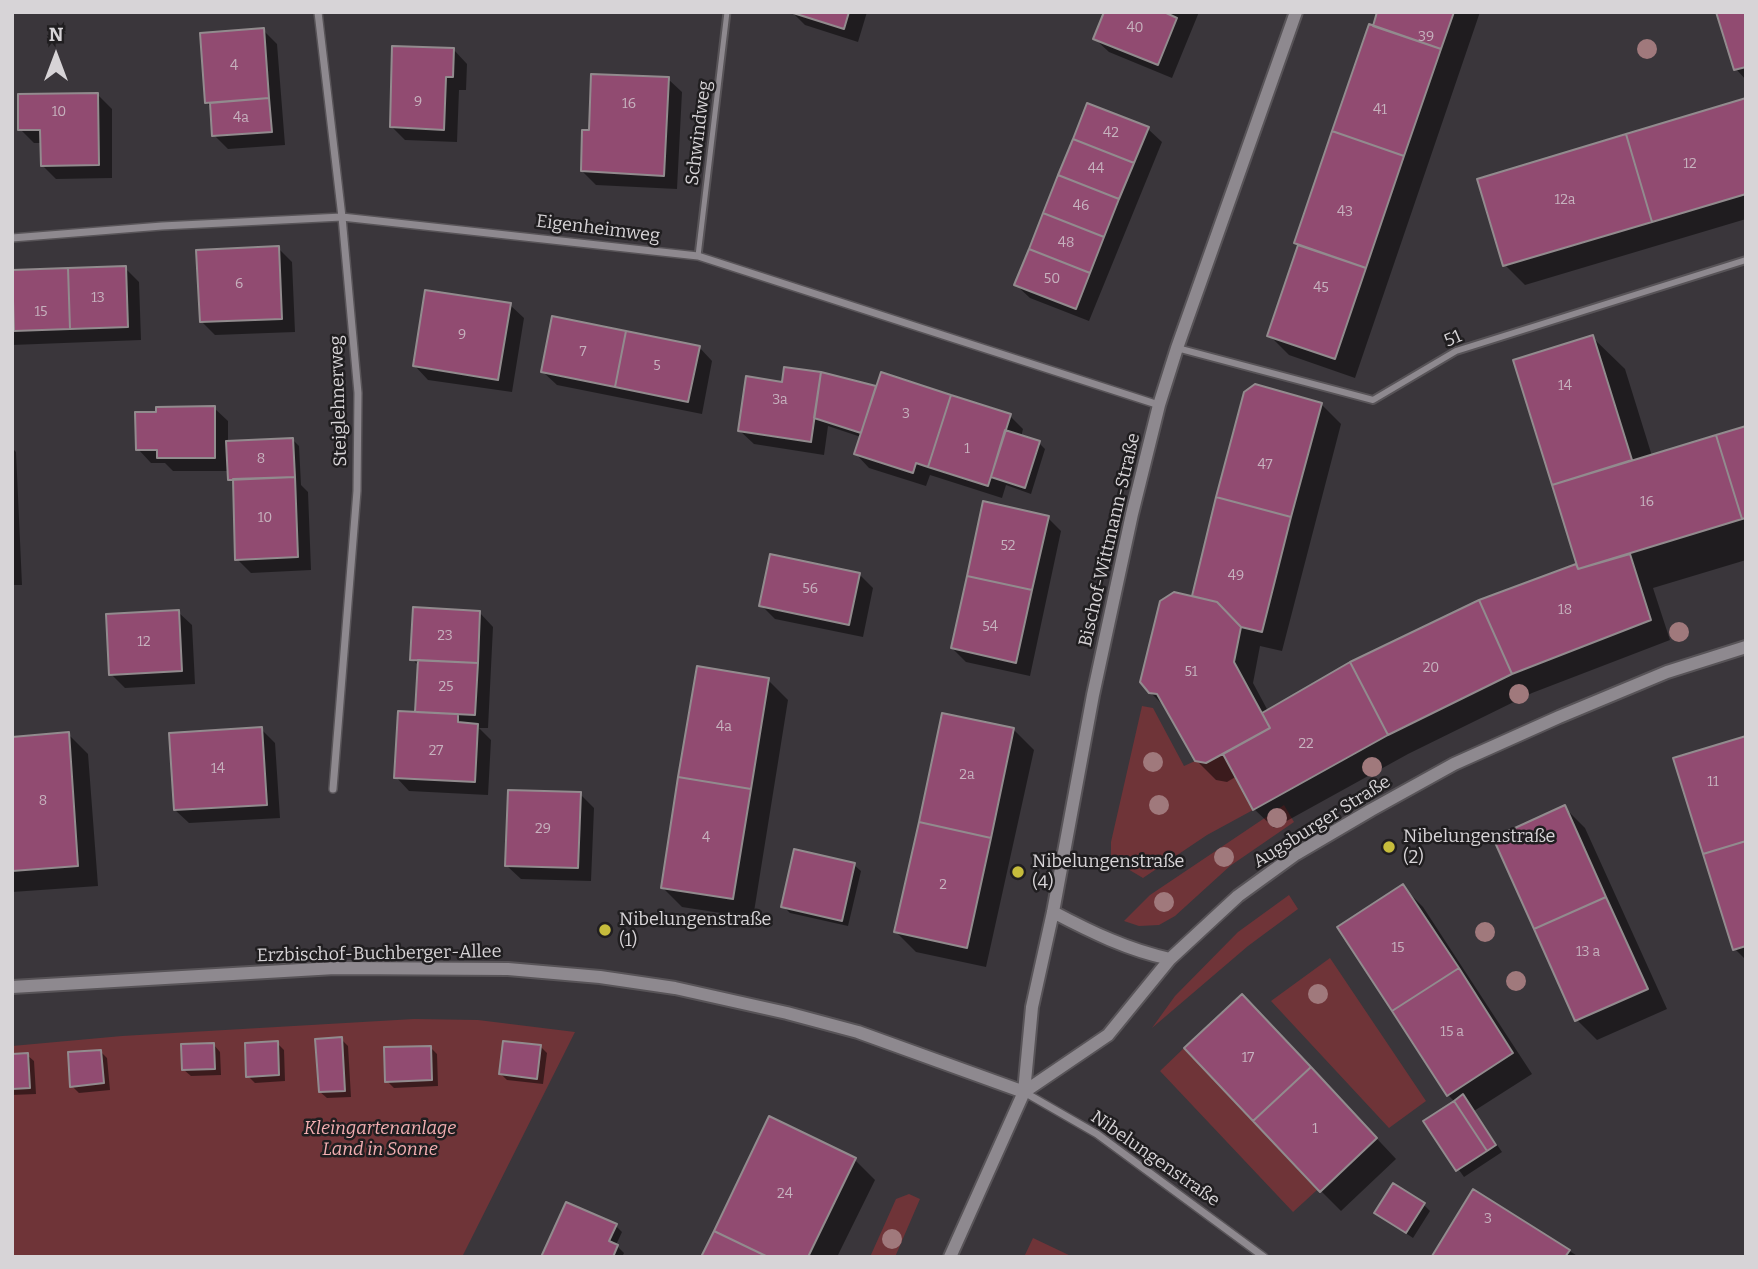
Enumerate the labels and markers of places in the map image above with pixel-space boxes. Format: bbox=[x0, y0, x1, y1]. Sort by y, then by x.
place label: Nibelungenstraße (2) bbox=[1403, 826, 1555, 868]
marker: Nibelungenstraße (2) bbox=[1381, 839, 1397, 855]
place label: Nibelungenstraße (4) bbox=[1032, 851, 1184, 894]
marker: Nibelungenstraße (4) bbox=[1010, 864, 1026, 880]
place label: Nibelungenstraße (1) bbox=[619, 909, 771, 951]
marker: Nibelungenstraße (1) bbox=[597, 922, 613, 938]

